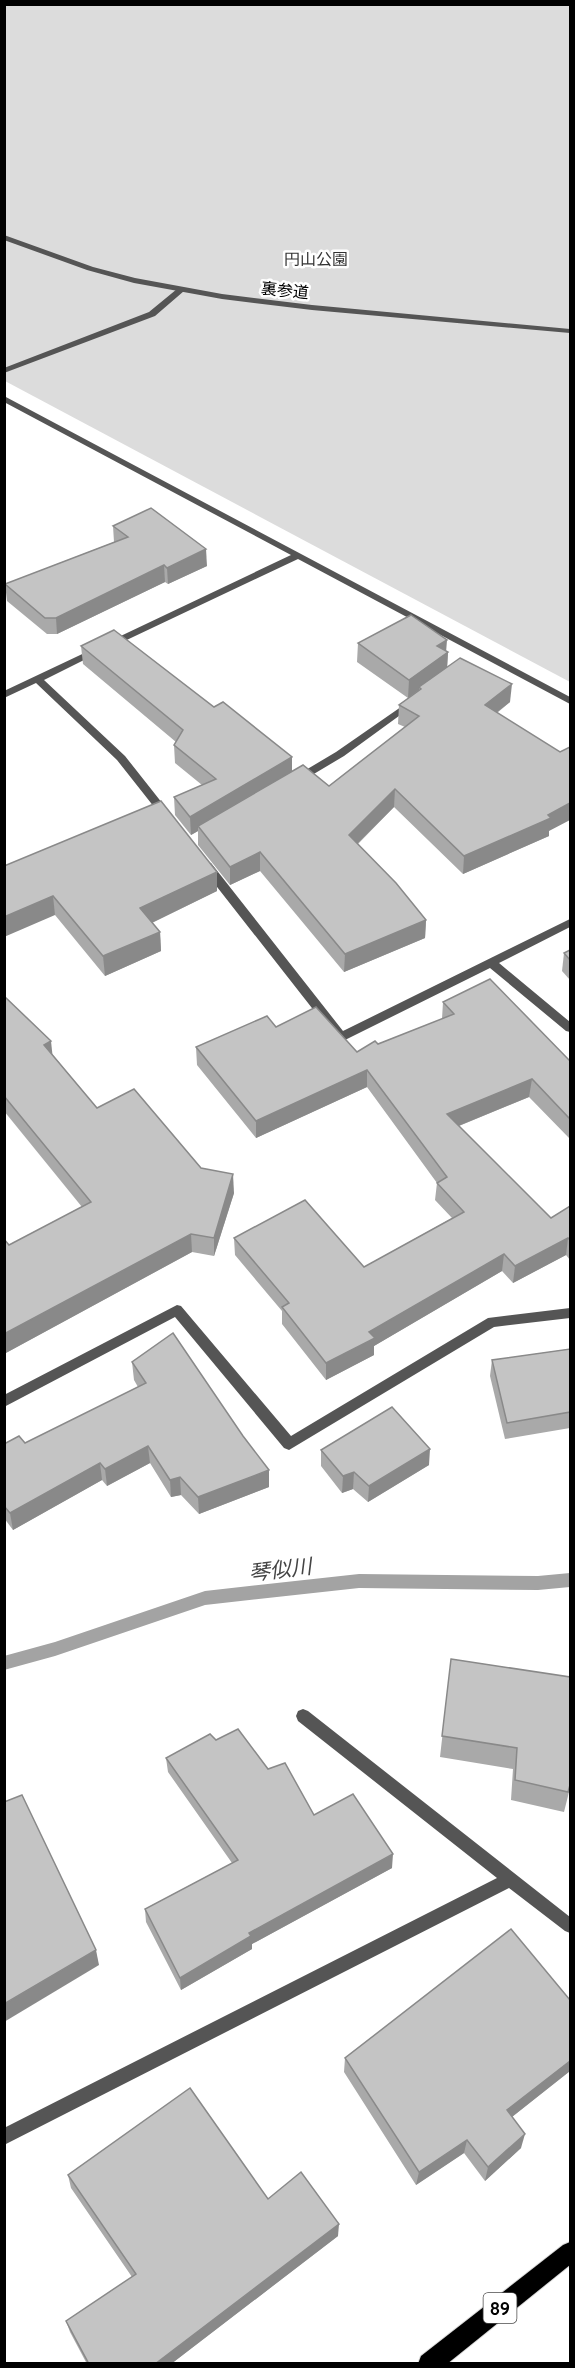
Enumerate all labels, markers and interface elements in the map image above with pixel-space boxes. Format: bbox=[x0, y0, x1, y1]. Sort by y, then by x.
park label: 円山公園 bbox=[284, 249, 348, 269]
street label: 裏参道 bbox=[260, 278, 310, 302]
water label: 琴似川 bbox=[247, 1552, 315, 1586]
road number: 89 bbox=[484, 2293, 516, 2323]

